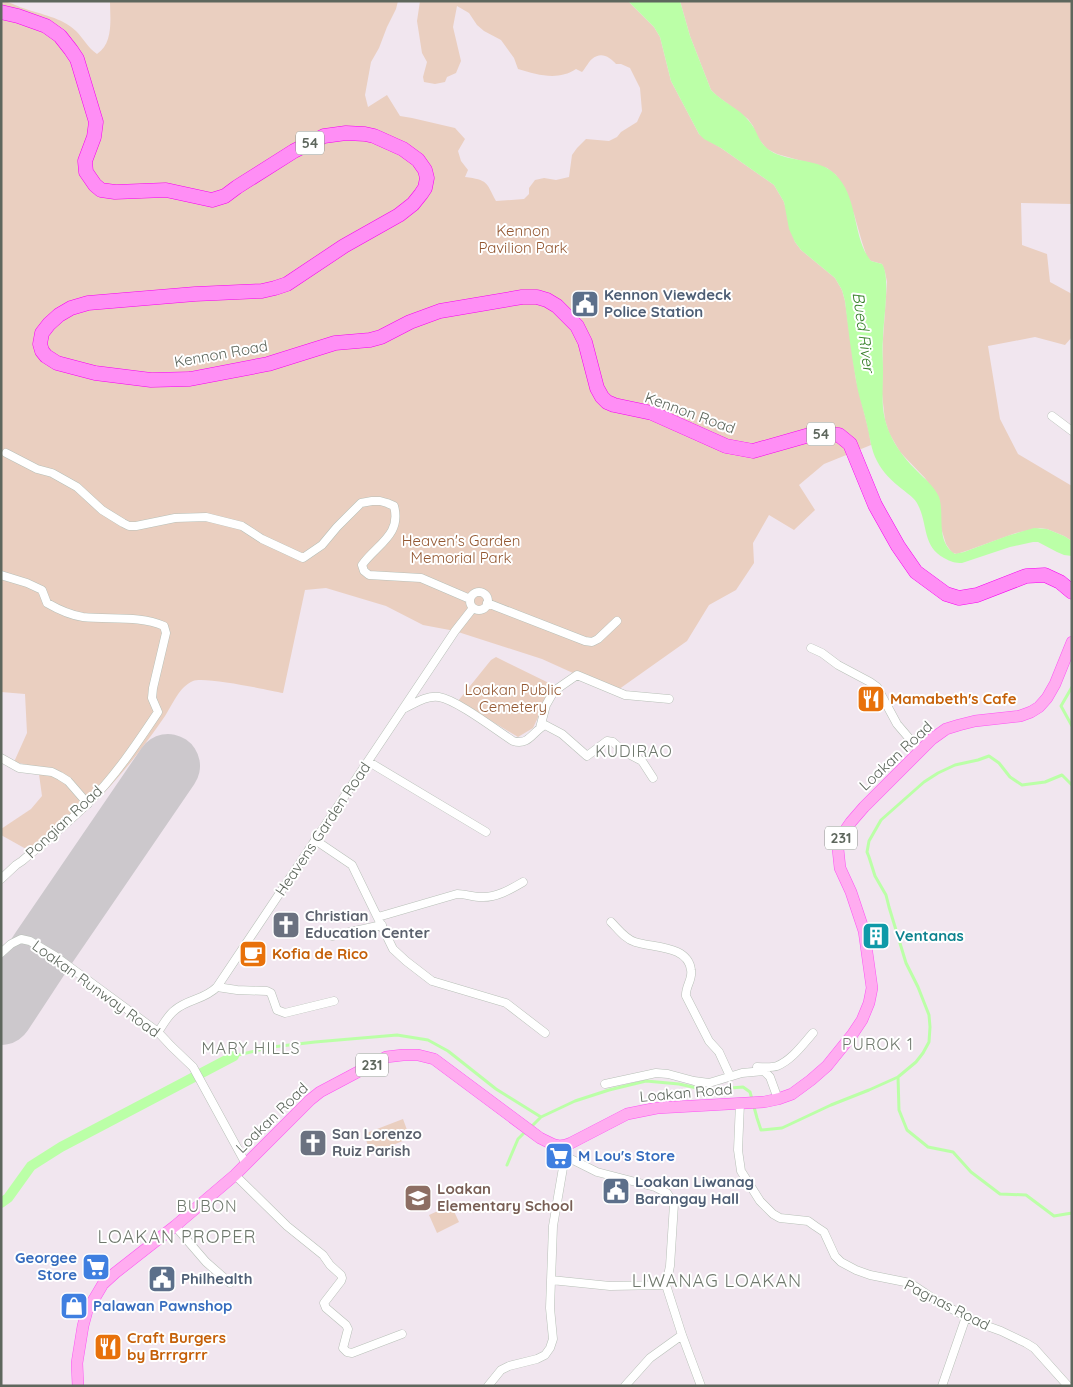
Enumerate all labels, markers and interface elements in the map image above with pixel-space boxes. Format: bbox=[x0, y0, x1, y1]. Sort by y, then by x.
road number: 54 bbox=[296, 132, 324, 154]
park label: Kennon Pavilion Park bbox=[478, 221, 568, 257]
place label: Kennon Viewdeck Police Station bbox=[604, 285, 731, 321]
public building icon: Kennon Viewdeck Police Station bbox=[570, 289, 600, 319]
water label: Bued River bbox=[849, 291, 880, 375]
street label: Kennon Road bbox=[173, 336, 269, 371]
street label: Kennon Road bbox=[642, 387, 738, 438]
road number: 54 bbox=[807, 422, 835, 446]
park label: Heaven's Garden Memorial Park bbox=[402, 531, 520, 567]
park label: Loakan Public Cemetery bbox=[465, 680, 562, 716]
restaurant icon: Mamabeth's Cafe bbox=[856, 684, 886, 714]
place label: Mamabeth's Cafe bbox=[890, 689, 1017, 708]
street label: Loakan Road bbox=[855, 717, 936, 794]
district label: KUDIRAO bbox=[595, 741, 673, 761]
street label: Heavens Garden Road bbox=[271, 758, 374, 899]
street label: Pongian Road bbox=[21, 781, 106, 862]
road number: 231 bbox=[825, 826, 857, 850]
place label: Christian Education Center bbox=[305, 906, 430, 942]
church icon: Christian Education Center bbox=[271, 910, 301, 940]
building icon: Ventanas bbox=[861, 921, 891, 951]
place label: Ventanas bbox=[895, 926, 964, 945]
street label: Loakan Runway Road bbox=[29, 936, 164, 1041]
cafe icon: Kofia de Rico bbox=[238, 939, 268, 969]
place label: Kofia de Rico bbox=[272, 944, 368, 963]
district label: PUROK 1 bbox=[842, 1034, 914, 1054]
district label: MARY HILLS bbox=[202, 1038, 300, 1058]
road number: 231 bbox=[356, 1054, 388, 1076]
street label: Loakan Road bbox=[232, 1078, 312, 1157]
street label: Loakan Road bbox=[639, 1079, 733, 1106]
place label: San Lorenzo Ruiz Parish bbox=[332, 1124, 422, 1160]
church icon: San Lorenzo Ruiz Parish bbox=[298, 1128, 328, 1158]
supermarket icon: M Lou's Store bbox=[544, 1141, 574, 1171]
place label: M Lou's Store bbox=[578, 1146, 675, 1165]
place label: Loakan Liwanag Barangay Hall bbox=[635, 1172, 754, 1208]
public building icon: Loakan Liwanag Barangay Hall bbox=[601, 1176, 631, 1206]
place label: Loakan Elementary School bbox=[437, 1179, 573, 1215]
school or university icon: Loakan Elementary School bbox=[403, 1183, 433, 1213]
district label: BUBON bbox=[176, 1196, 238, 1216]
district label: LOAKAN PROPER bbox=[98, 1225, 256, 1248]
place label: Georgee Store bbox=[15, 1248, 77, 1284]
supermarket icon: Georgee Store bbox=[81, 1252, 111, 1282]
public building icon: Philhealth bbox=[147, 1264, 177, 1294]
place label: Philhealth bbox=[181, 1269, 252, 1288]
district label: LIWANAG LOAKAN bbox=[632, 1269, 802, 1292]
street label: Pagnas Road bbox=[901, 1275, 993, 1334]
shop icon: Palawan Pawnshop bbox=[59, 1291, 89, 1321]
place label: Palawan Pawnshop bbox=[93, 1296, 232, 1315]
place label: Craft Burgers by Brrrgrrr bbox=[127, 1328, 226, 1364]
restaurant icon: Craft Burgers by Brrrgrrr bbox=[93, 1332, 123, 1362]

